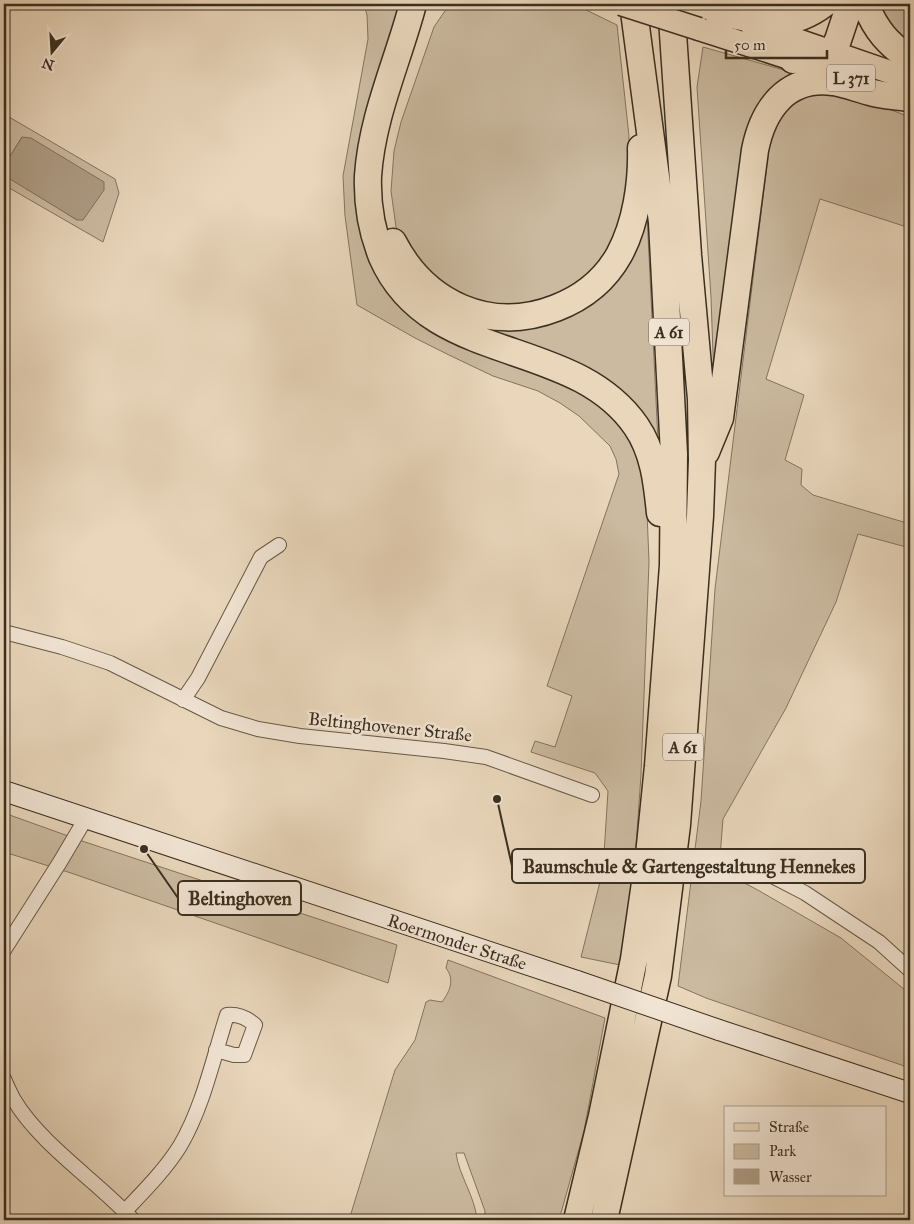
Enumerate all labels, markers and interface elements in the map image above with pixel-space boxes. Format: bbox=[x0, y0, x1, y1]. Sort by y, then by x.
north arrow bbox=[28, 28, 78, 78]
scale bar bbox=[726, 28, 828, 60]
text: 50 m bbox=[734, 36, 766, 54]
text: N bbox=[40, 54, 56, 74]
road number: L 371 bbox=[827, 64, 875, 92]
road number: A 61 bbox=[649, 318, 689, 346]
street label: Beltinghovener Straße bbox=[307, 707, 473, 748]
road number: A 61 bbox=[663, 734, 703, 760]
callout: Baumschule & Gartengestaltung Hennekes bbox=[512, 849, 865, 883]
text: Baumschule & Gartengestaltung Hennekes bbox=[522, 855, 856, 879]
callout: Beltinghoven bbox=[178, 881, 301, 915]
text: Beltinghoven bbox=[188, 887, 293, 911]
street label: Roermonder Straße bbox=[385, 909, 529, 975]
legend bbox=[724, 1106, 886, 1196]
text: Straße bbox=[769, 1118, 809, 1136]
text: Park bbox=[769, 1142, 796, 1160]
text: Wasser bbox=[769, 1168, 812, 1186]

